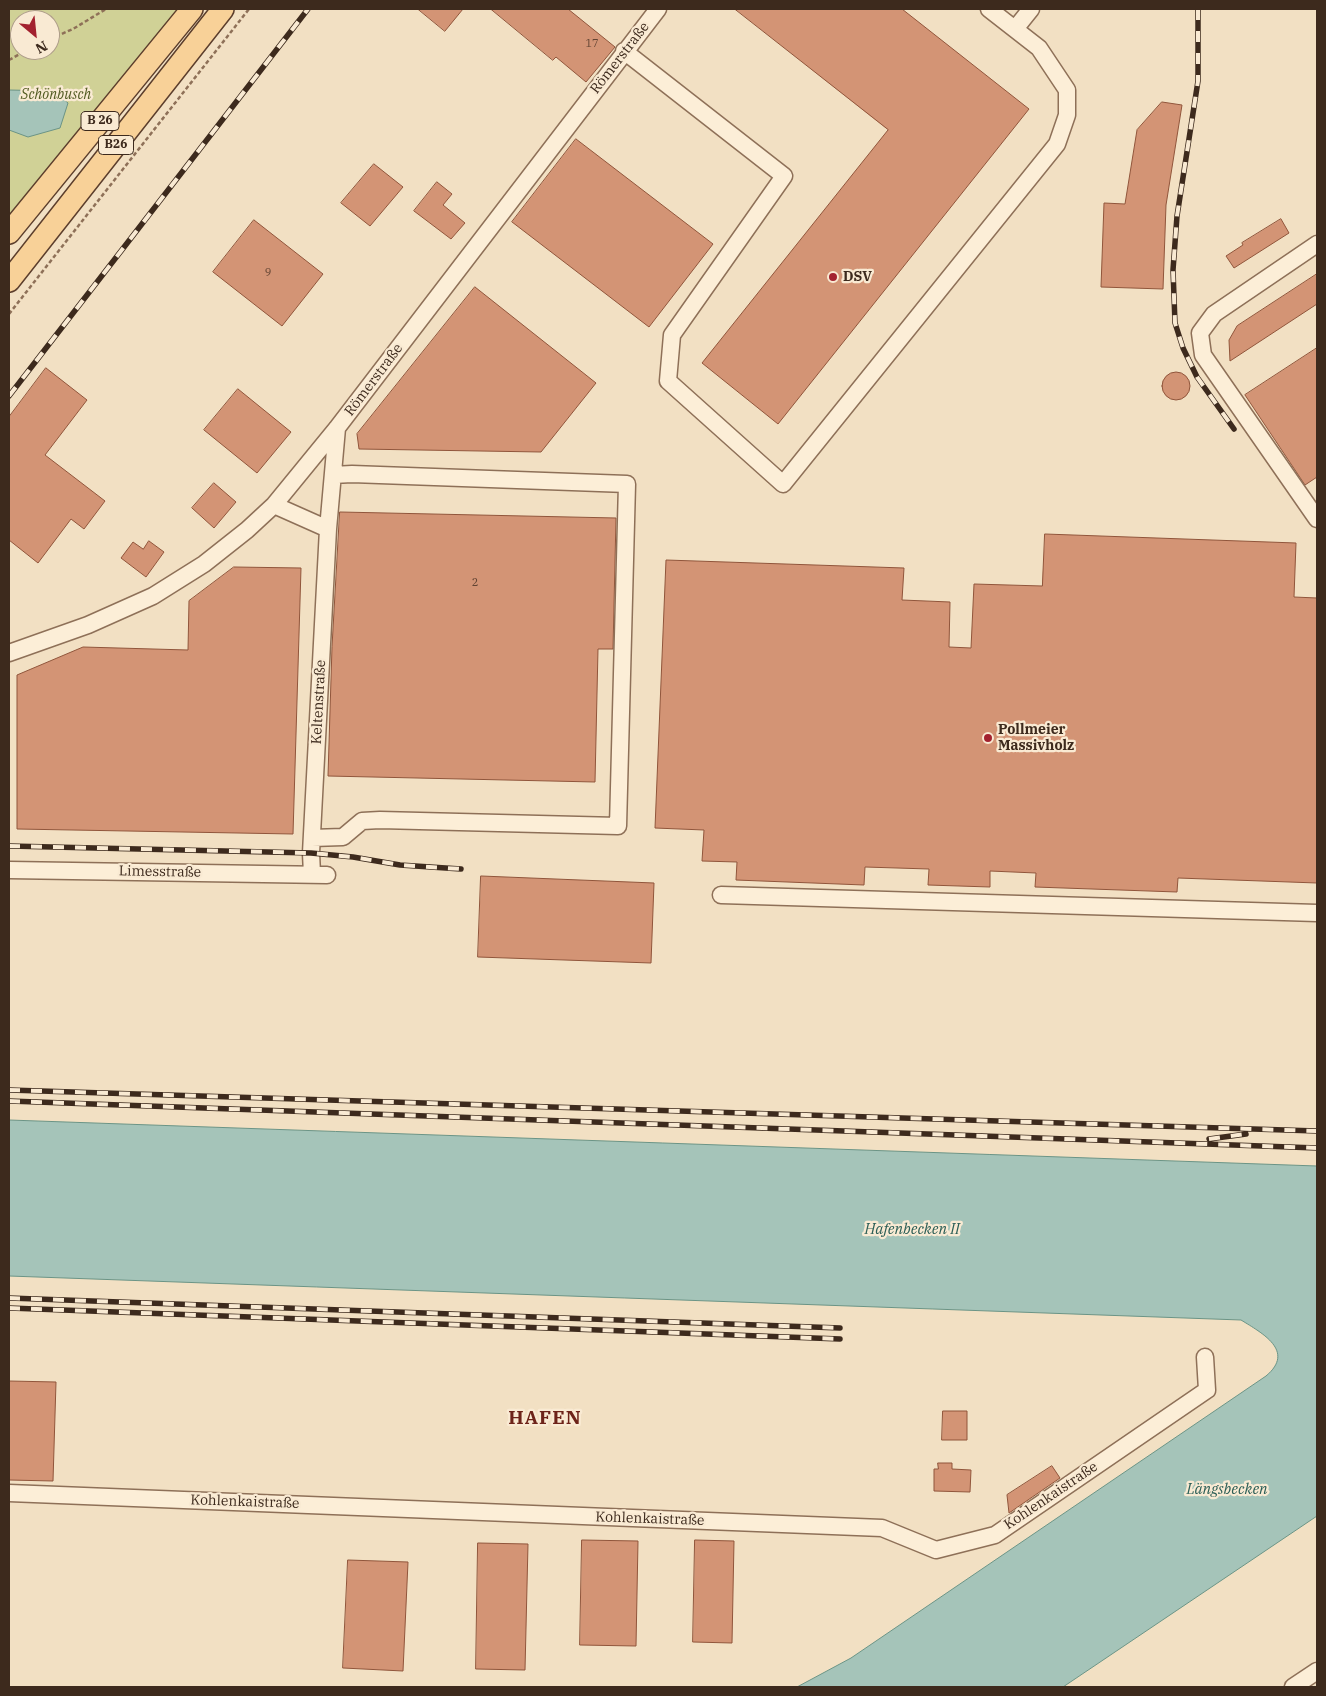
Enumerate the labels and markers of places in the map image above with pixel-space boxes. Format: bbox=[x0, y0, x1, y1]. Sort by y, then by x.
place label: DSV bbox=[843, 269, 872, 285]
marker: DSV bbox=[827, 271, 839, 283]
place label: Pollmeier Massivholz bbox=[998, 722, 1074, 754]
marker: Pollmeier Massivholz bbox=[982, 732, 994, 744]

